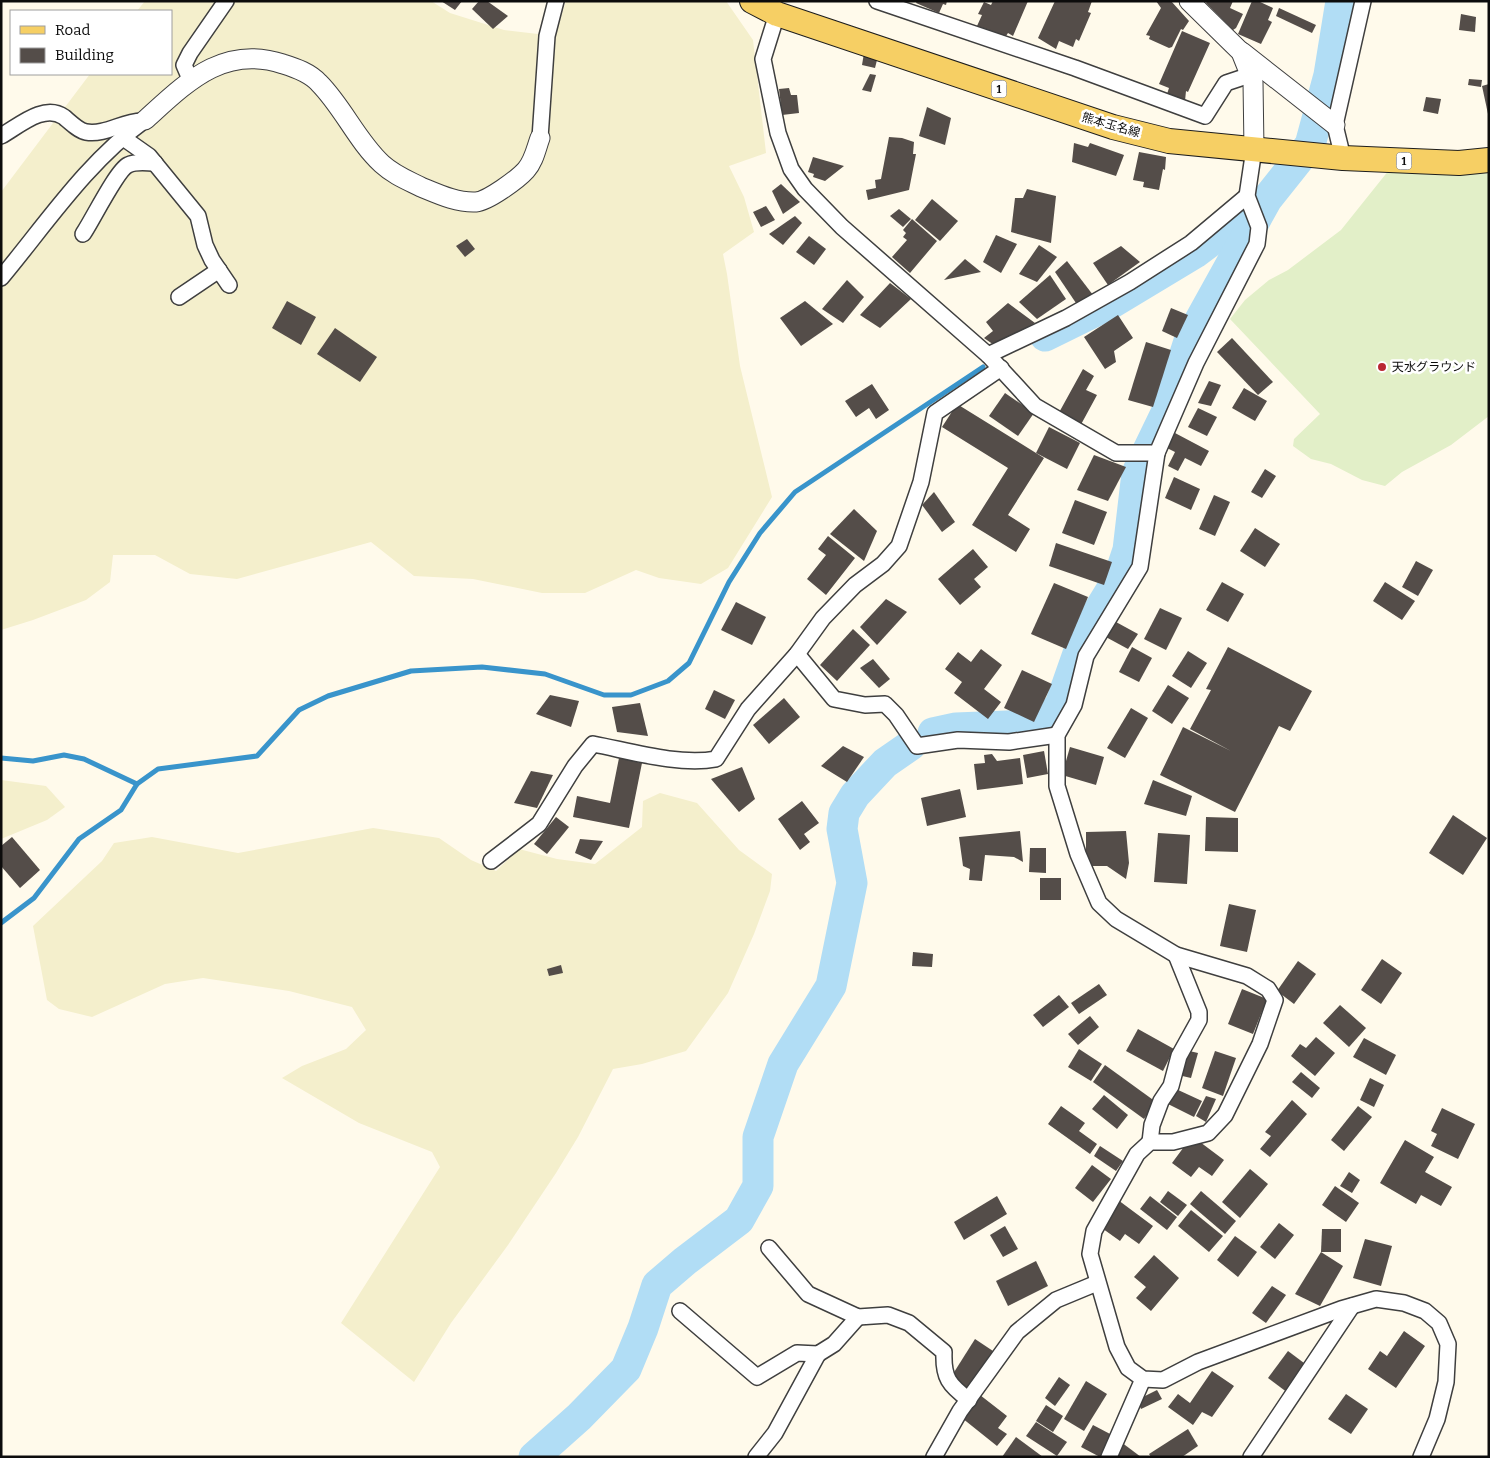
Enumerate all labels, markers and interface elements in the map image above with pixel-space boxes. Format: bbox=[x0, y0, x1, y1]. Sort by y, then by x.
legend bbox=[10, 10, 172, 75]
text: Road bbox=[55, 21, 90, 39]
text: Building bbox=[55, 46, 114, 64]
road number: 1 bbox=[992, 80, 1006, 98]
street label: 熊本玉名線 bbox=[1080, 110, 1142, 140]
road number: 1 bbox=[1396, 153, 1412, 170]
place label: 天水グラウンド bbox=[1392, 360, 1476, 374]
marker: 天水グラウンド bbox=[1376, 361, 1388, 373]

